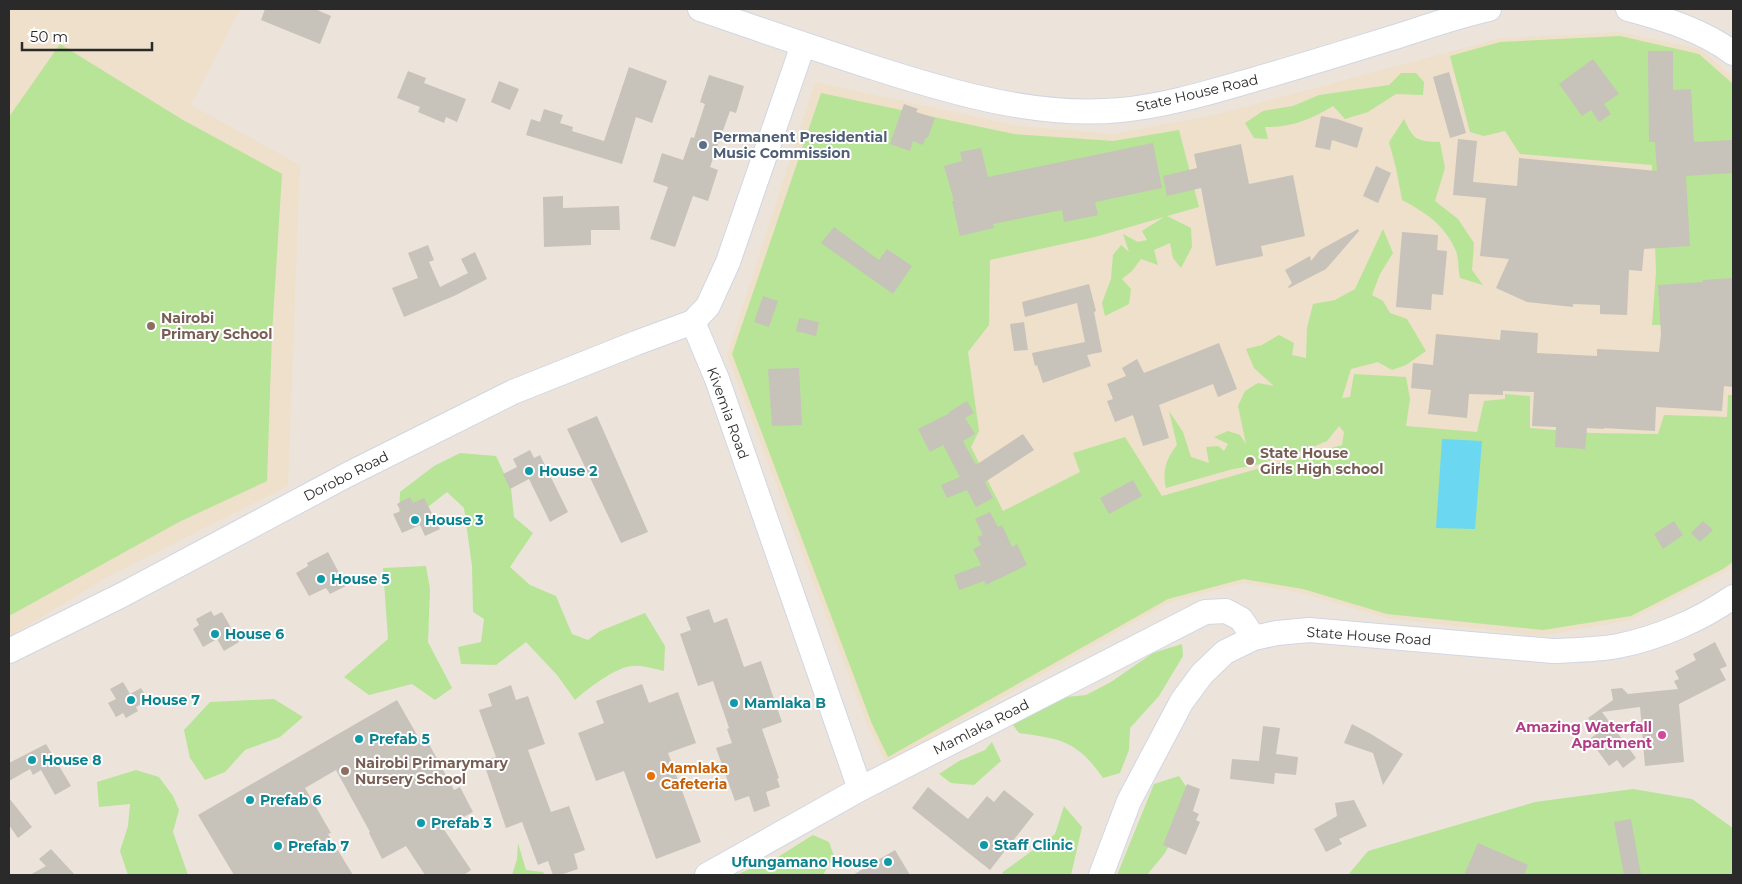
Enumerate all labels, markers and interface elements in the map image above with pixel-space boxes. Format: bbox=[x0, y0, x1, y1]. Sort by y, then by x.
scale bar bbox=[22, 20, 152, 52]
text: 50 m bbox=[30, 27, 68, 46]
street label: State House Road bbox=[1134, 70, 1260, 116]
place label: Permanent Presidential Music Commission bbox=[713, 128, 887, 162]
marker: Permanent Presidential Music Commission bbox=[697, 139, 709, 151]
place label: Nairobi Primary School bbox=[161, 309, 272, 343]
marker: Nairobi Primary School bbox=[145, 320, 157, 332]
street label: Kivemia Road bbox=[703, 364, 753, 462]
place label: State House Girls High school bbox=[1260, 444, 1384, 478]
street label: Dorobo Road bbox=[300, 447, 392, 505]
marker: State House Girls High school bbox=[1244, 455, 1256, 467]
place label: House 2 bbox=[539, 462, 598, 480]
marker: House 2 bbox=[523, 465, 535, 477]
place label: House 3 bbox=[425, 511, 484, 529]
marker: House 3 bbox=[409, 514, 421, 526]
place label: House 5 bbox=[331, 570, 390, 588]
marker: House 5 bbox=[315, 573, 327, 585]
street label: State House Road bbox=[1306, 623, 1432, 649]
place label: House 6 bbox=[225, 625, 284, 643]
marker: House 6 bbox=[209, 628, 221, 640]
place label: House 7 bbox=[141, 691, 200, 709]
marker: House 7 bbox=[125, 694, 137, 706]
place label: Mamlaka B bbox=[744, 694, 826, 712]
street label: Mamlaka Road bbox=[930, 695, 1032, 759]
marker: Mamlaka B bbox=[728, 697, 740, 709]
place label: Amazing Waterfall Apartment bbox=[1514, 718, 1652, 752]
marker: Amazing Waterfall Apartment bbox=[1656, 729, 1668, 741]
place label: Prefab 5 bbox=[369, 730, 430, 748]
marker: Prefab 5 bbox=[353, 733, 365, 745]
place label: House 8 bbox=[42, 751, 102, 769]
marker: House 8 bbox=[26, 754, 38, 766]
place label: Nairobi Primarymary Nursery School bbox=[355, 754, 508, 788]
place label: Mamlaka Cafeteria bbox=[661, 759, 728, 793]
marker: Nairobi Primarymary Nursery School bbox=[339, 765, 351, 777]
marker: Mamlaka Cafeteria bbox=[645, 770, 657, 782]
place label: Prefab 6 bbox=[260, 791, 321, 809]
marker: Prefab 6 bbox=[244, 794, 256, 806]
place label: Prefab 3 bbox=[431, 814, 492, 832]
marker: Prefab 3 bbox=[415, 817, 427, 829]
place label: Staff Clinic bbox=[994, 836, 1074, 854]
place label: Prefab 7 bbox=[288, 837, 349, 855]
marker: Staff Clinic bbox=[978, 839, 990, 851]
marker: Prefab 7 bbox=[272, 840, 284, 852]
place label: Ufungamano House bbox=[731, 853, 878, 871]
marker: Ufungamano House bbox=[882, 856, 894, 868]

